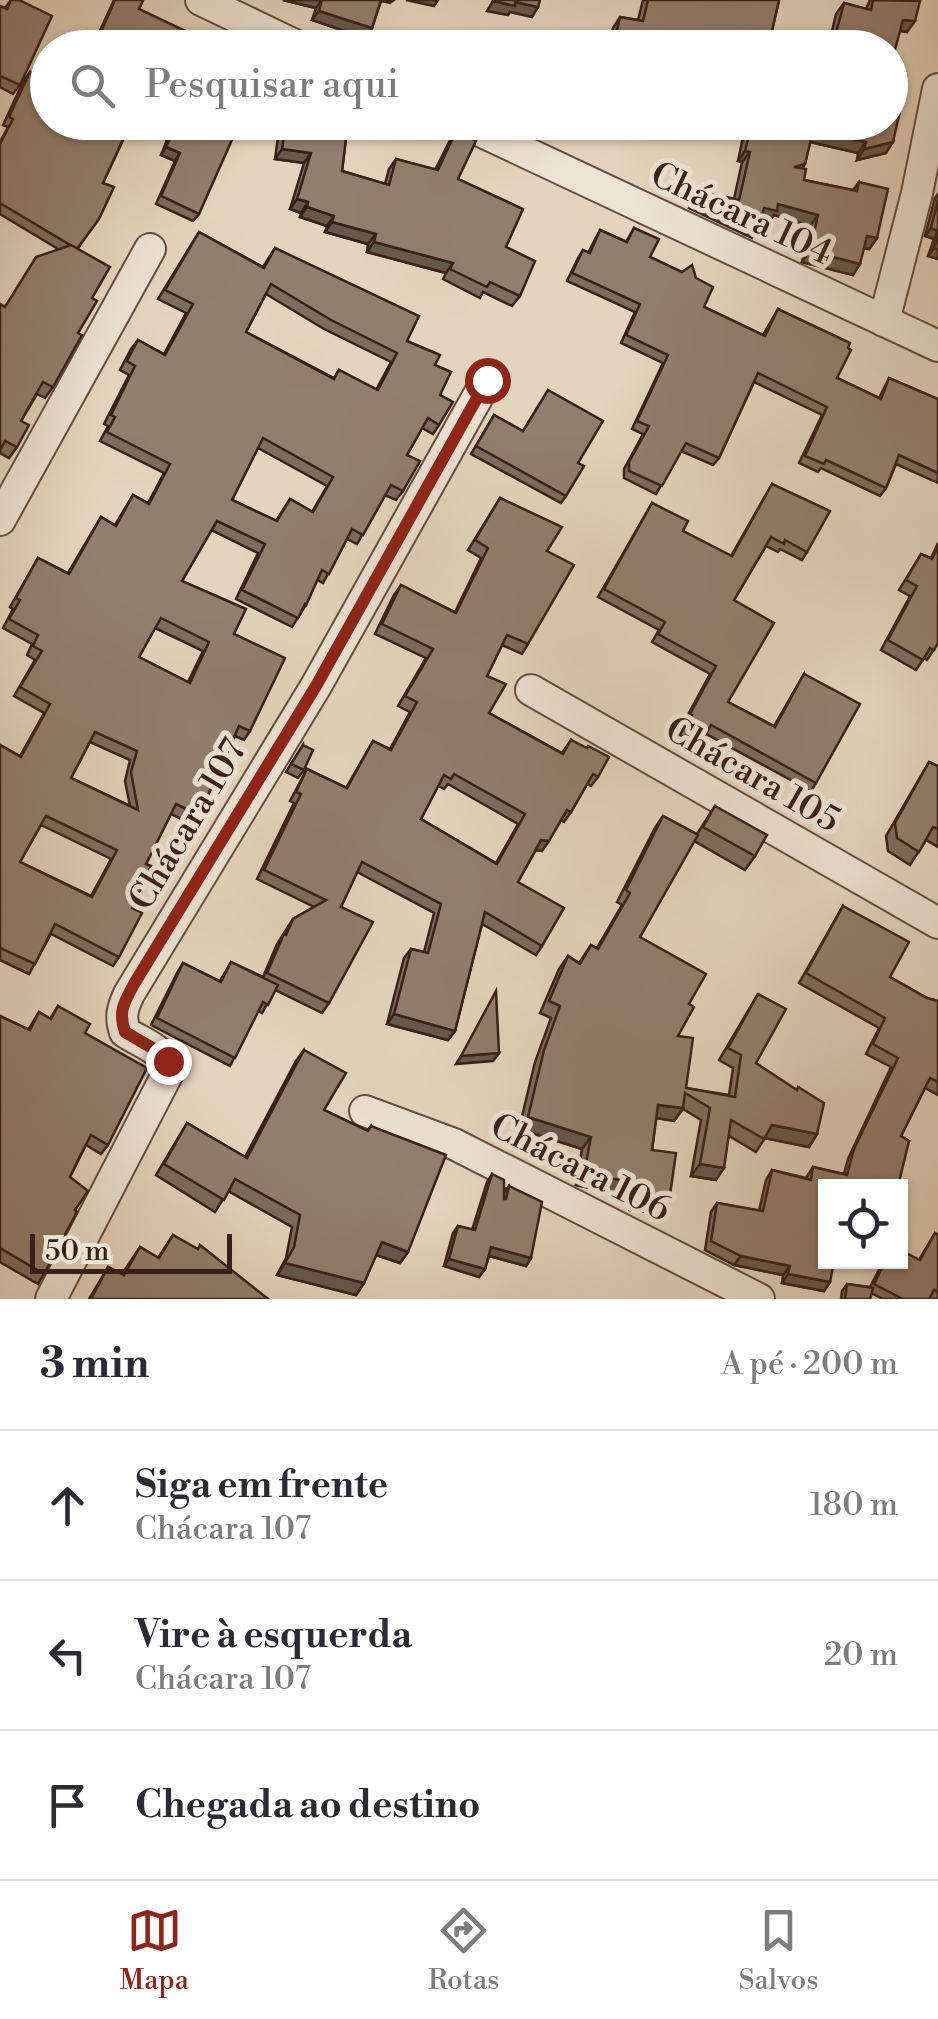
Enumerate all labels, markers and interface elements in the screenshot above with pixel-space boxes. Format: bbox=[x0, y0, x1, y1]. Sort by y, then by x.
search box bbox=[30, 30, 908, 140]
icon: search bbox=[65, 58, 120, 113]
text: Pesquisar aqui bbox=[145, 62, 399, 109]
street label: Chácara 104 bbox=[644, 153, 839, 275]
route start bbox=[465, 358, 511, 404]
street label: Chácara 105 bbox=[657, 708, 847, 843]
street label: Chácara 107 bbox=[120, 731, 256, 918]
route end bbox=[146, 1039, 192, 1085]
street label: Chácara 106 bbox=[483, 1105, 678, 1232]
map controls bbox=[818, 1179, 908, 1269]
button: locate bbox=[818, 1179, 908, 1269]
scale bar bbox=[30, 1229, 232, 1274]
text: 50 m bbox=[45, 1234, 109, 1269]
text: 3 min bbox=[40, 1338, 149, 1391]
text: A pé · 200 m bbox=[721, 1344, 898, 1384]
text: Siga em frente bbox=[135, 1462, 388, 1509]
icon: ahead bbox=[40, 1478, 95, 1533]
text: 180 m bbox=[809, 1485, 898, 1525]
text: Chácara 107 bbox=[135, 1509, 311, 1549]
text: Vire à esquerda bbox=[135, 1612, 412, 1659]
icon: left bbox=[40, 1628, 95, 1683]
text: 20 m bbox=[824, 1635, 898, 1675]
text: Chácara 107 bbox=[135, 1659, 311, 1699]
icon: arrive bbox=[40, 1778, 95, 1833]
text: Chegada ao destino bbox=[135, 1782, 481, 1829]
tab: Mapa bbox=[120, 1903, 189, 1998]
tab: Rotas bbox=[428, 1903, 499, 1998]
tab: Salvos bbox=[738, 1903, 818, 1998]

